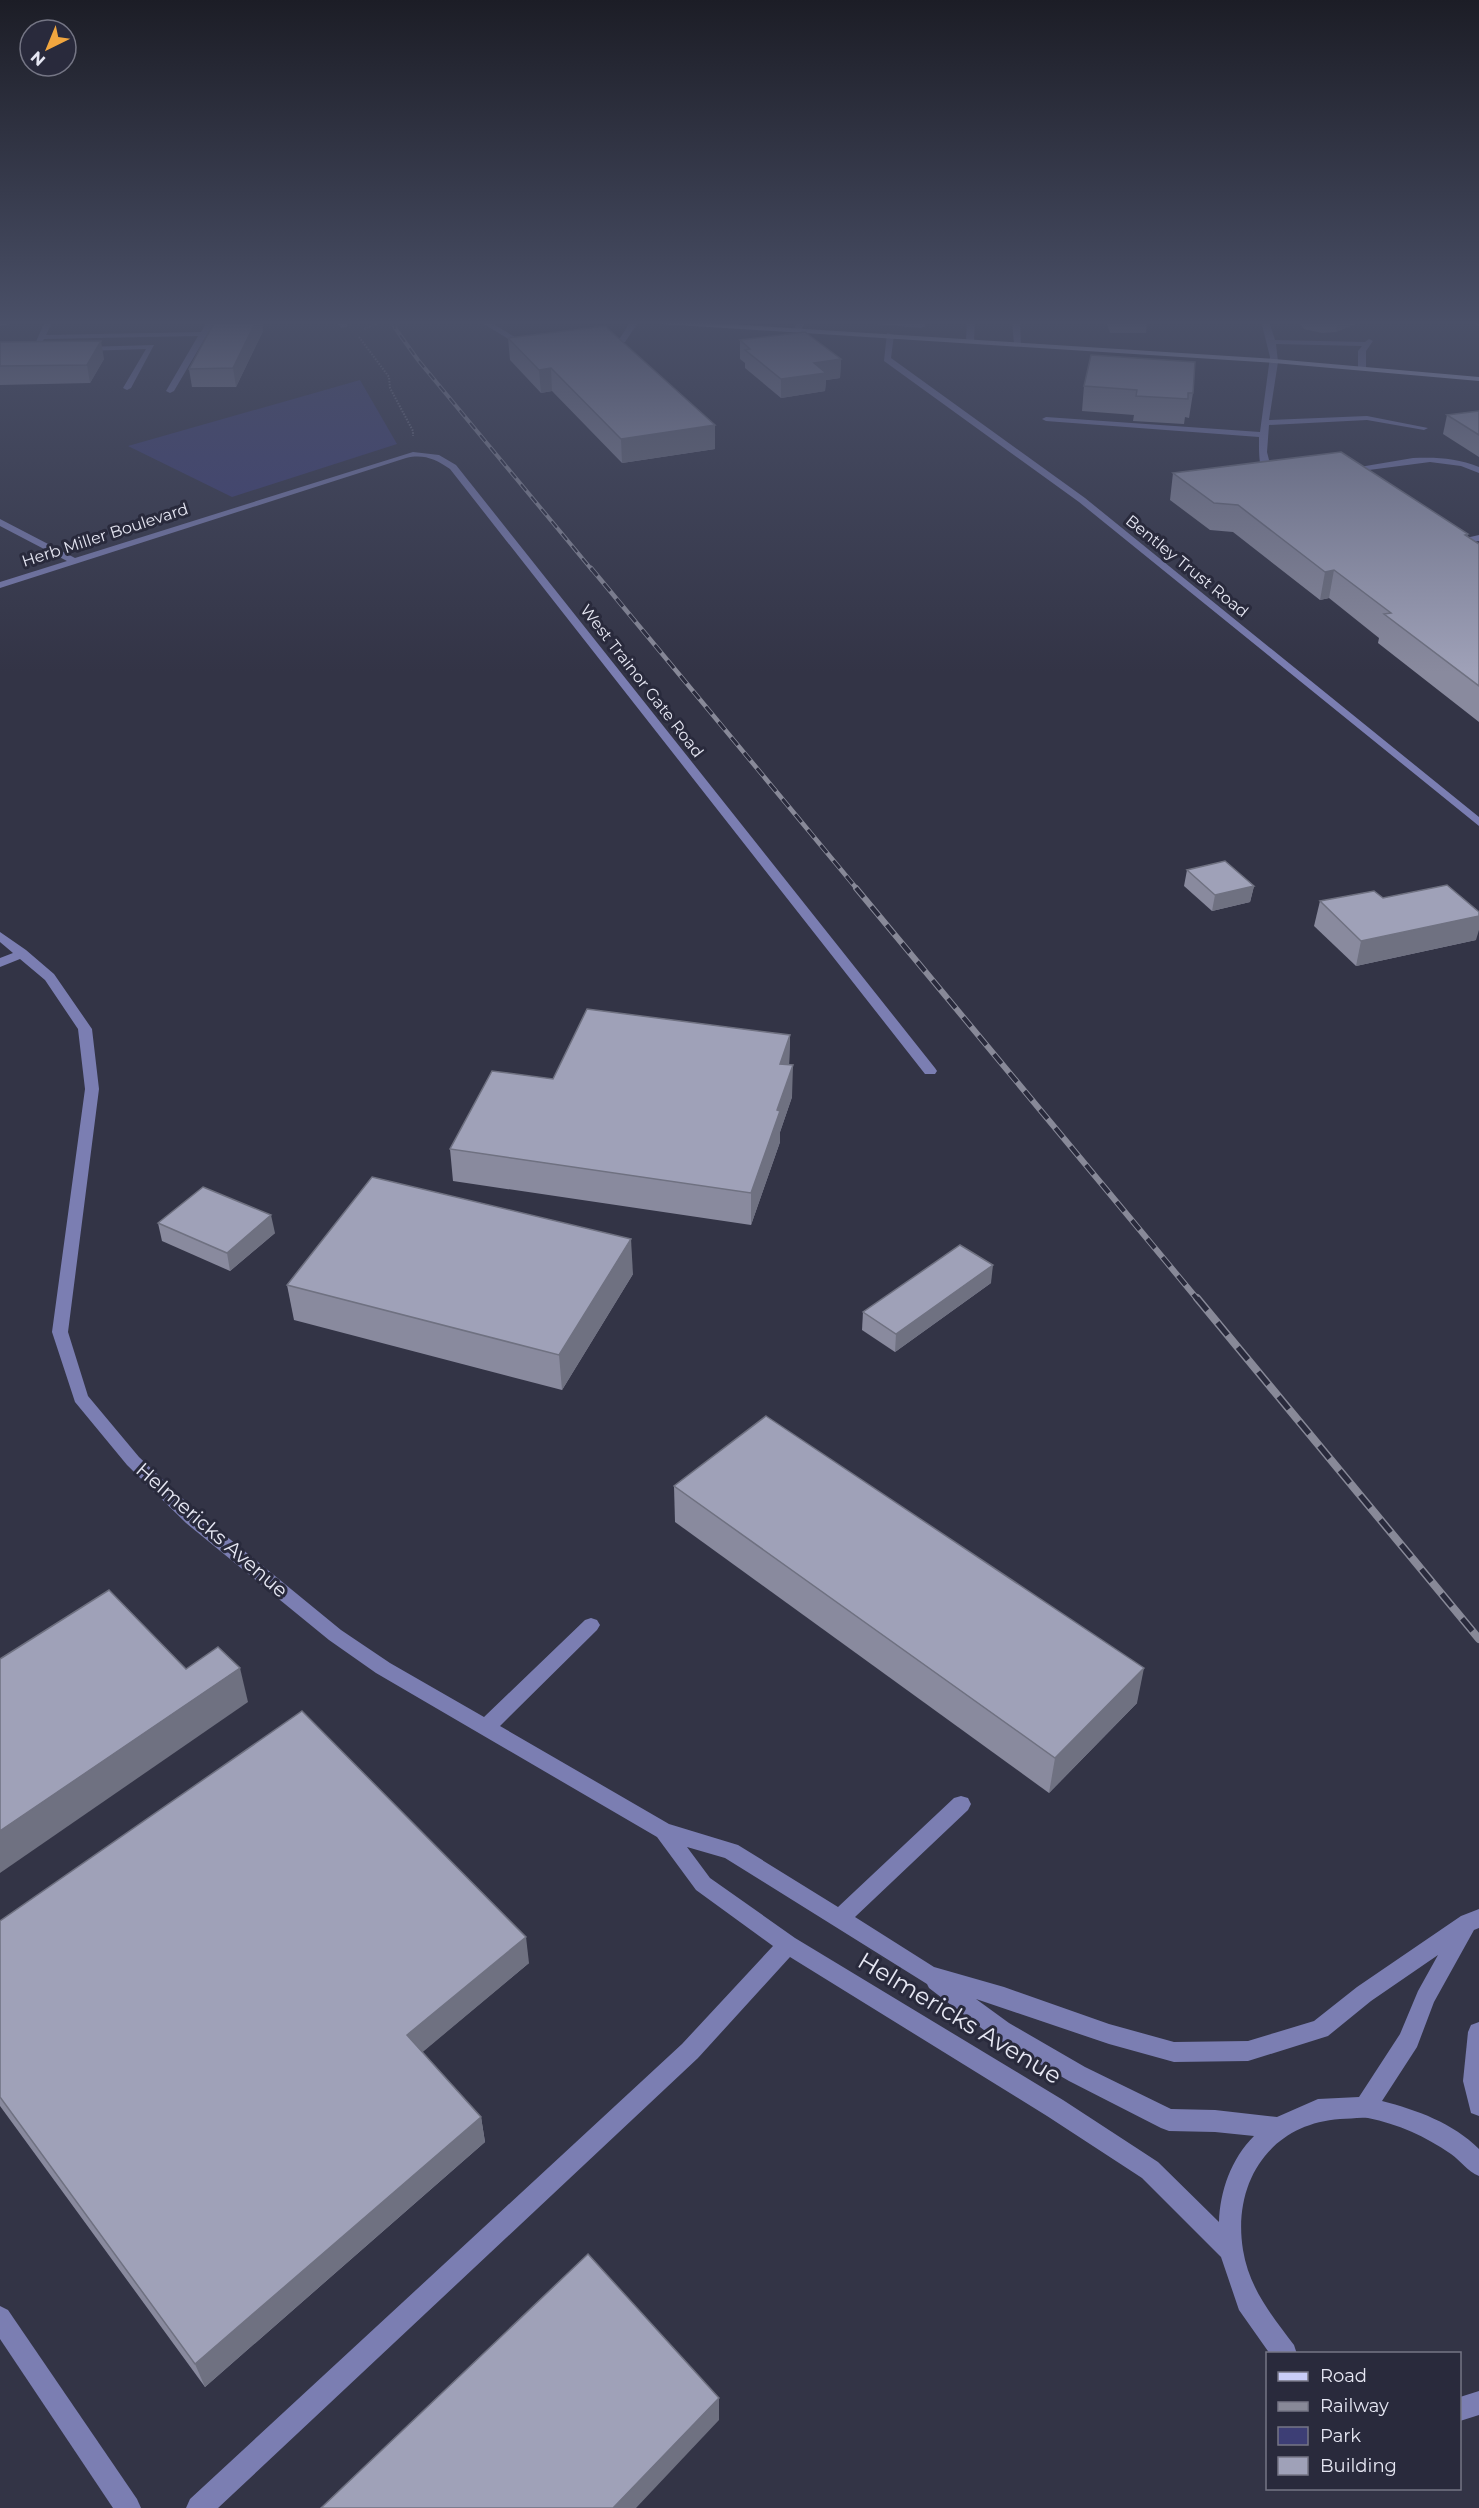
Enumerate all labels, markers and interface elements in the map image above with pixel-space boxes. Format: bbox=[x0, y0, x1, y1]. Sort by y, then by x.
north arrow bbox=[18, 18, 78, 78]
text: N bbox=[27, 47, 49, 70]
street label: Herb Miller Boulevard bbox=[19, 499, 191, 571]
street label: Bentley Trust Road bbox=[1122, 511, 1252, 621]
street label: West Trainor Gate Road bbox=[576, 601, 708, 761]
street label: Helmericks Avenue bbox=[131, 1457, 293, 1603]
street label: Helmericks Avenue bbox=[853, 1946, 1067, 2090]
legend bbox=[1266, 2352, 1461, 2490]
text: Road bbox=[1320, 2365, 1367, 2387]
text: Railway bbox=[1320, 2395, 1389, 2417]
text: Park bbox=[1320, 2425, 1361, 2447]
text: Building bbox=[1320, 2455, 1397, 2477]

